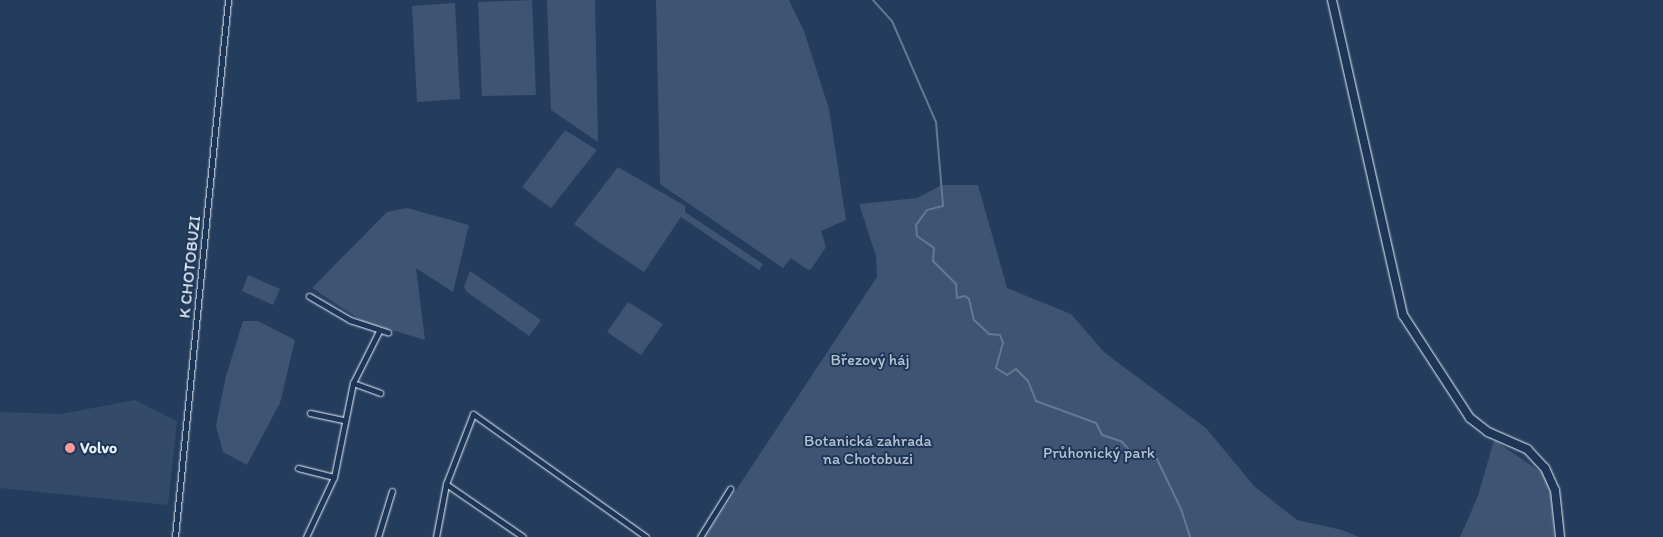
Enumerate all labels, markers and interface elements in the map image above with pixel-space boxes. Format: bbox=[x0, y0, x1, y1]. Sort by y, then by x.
street label: K CHOTOBUZI bbox=[175, 215, 205, 319]
park label: Březový háj bbox=[830, 350, 910, 370]
park label: Botanická zahrada na Chotobuzi bbox=[804, 431, 932, 469]
place label: Volvo bbox=[80, 438, 117, 458]
marker: Volvo bbox=[64, 442, 76, 454]
park label: Průhonický park bbox=[1043, 443, 1155, 463]

